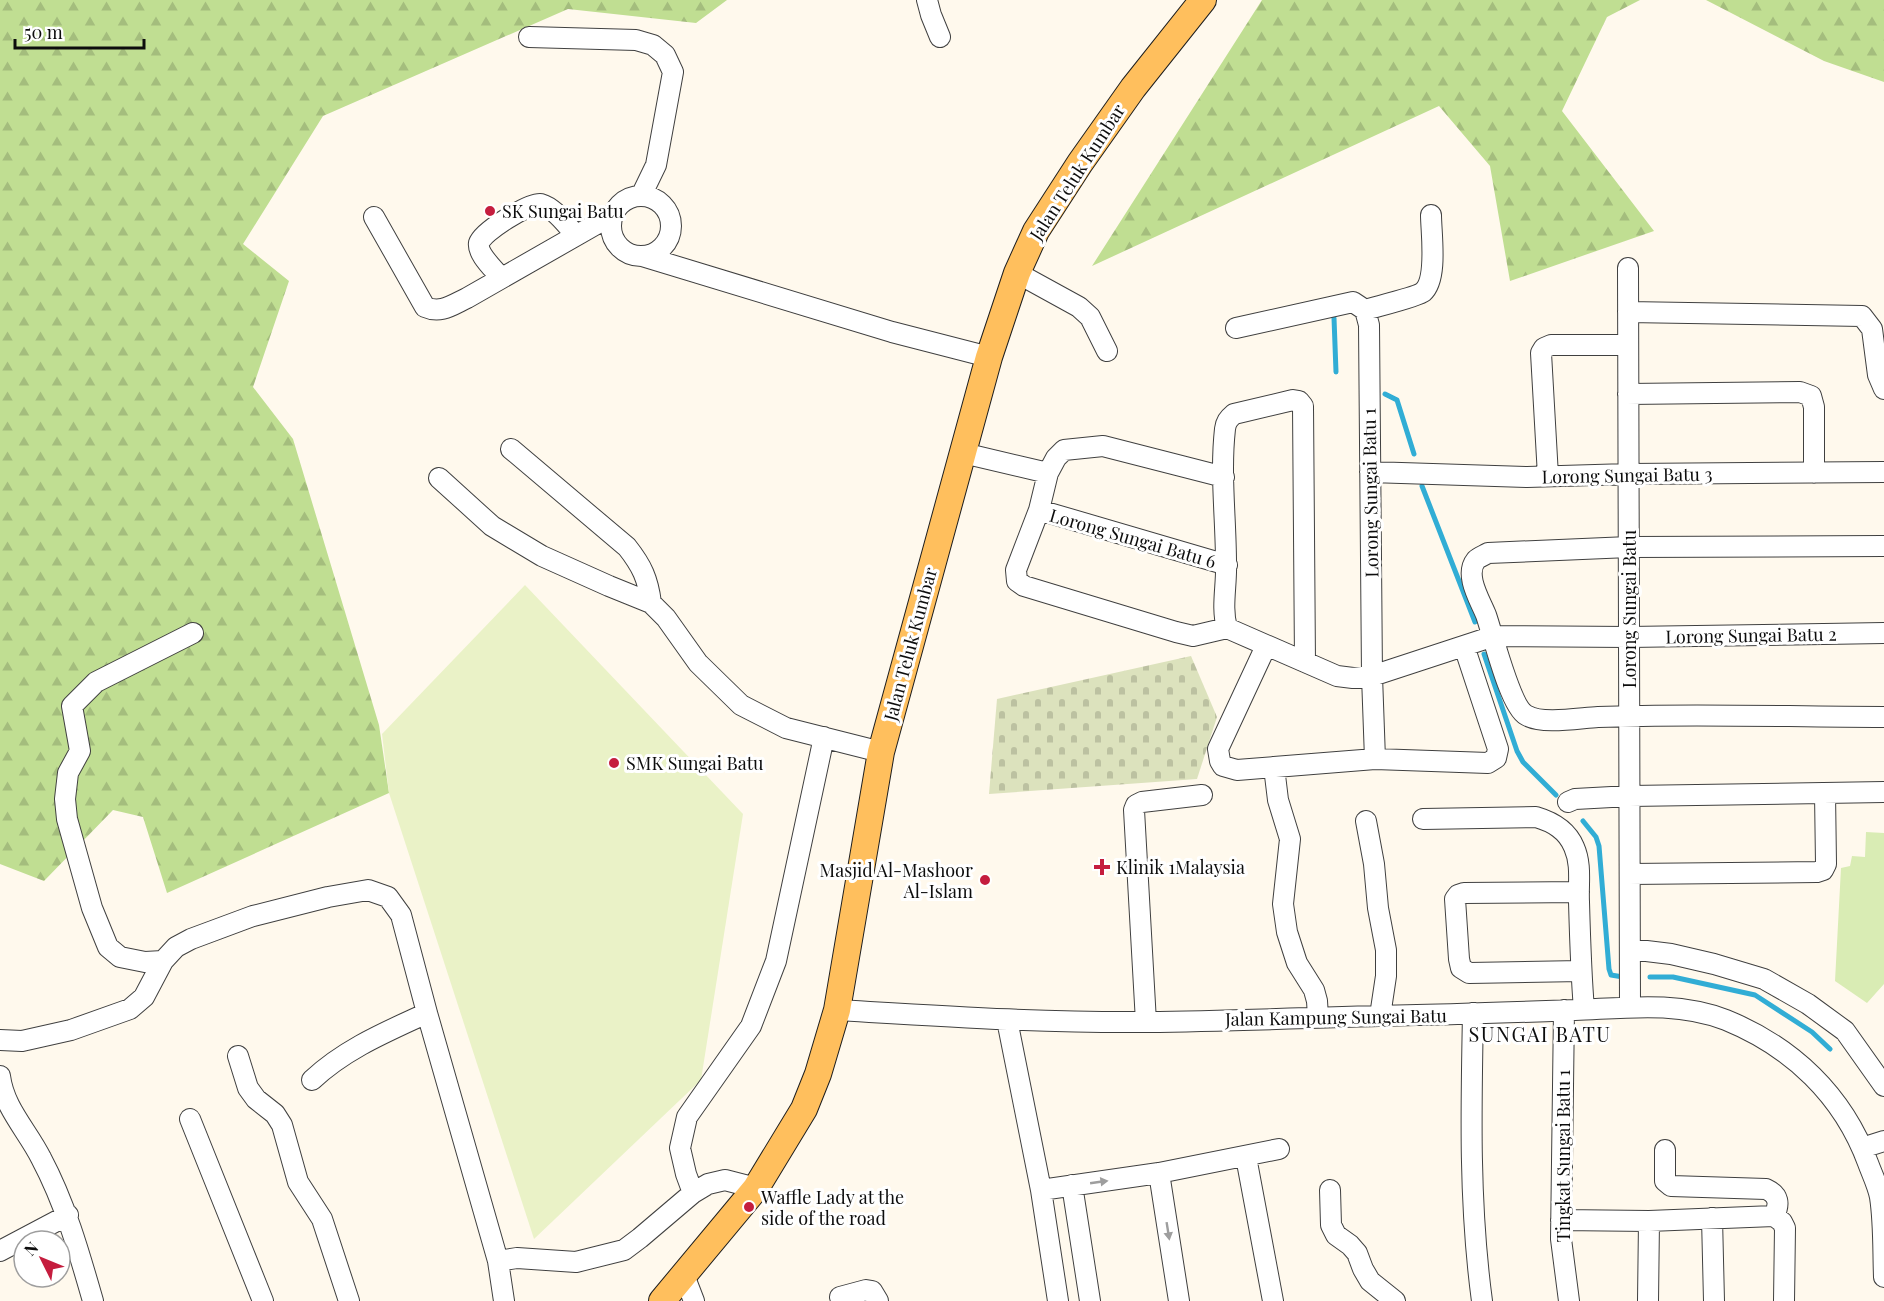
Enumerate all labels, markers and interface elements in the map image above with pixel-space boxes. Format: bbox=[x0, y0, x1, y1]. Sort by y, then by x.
scale bar bbox=[15, 12, 144, 50]
text: 50 m bbox=[24, 20, 63, 44]
street label: Jalan Teluk Kumbar bbox=[1023, 99, 1130, 246]
place label: SK Sungai Batu bbox=[502, 199, 624, 223]
marker: SK Sungai Batu bbox=[483, 204, 497, 218]
street label: Lorong Sungai Batu 1 bbox=[1357, 408, 1383, 578]
street label: Lorong Sungai Batu 3 bbox=[1541, 462, 1713, 488]
street label: Lorong Sungai Batu 6 bbox=[1047, 503, 1219, 573]
street label: Lorong Sungai Batu bbox=[1617, 529, 1641, 688]
street label: Jalan Teluk Kumbar bbox=[878, 565, 942, 724]
street label: Lorong Sungai Batu 2 bbox=[1665, 622, 1837, 648]
place label: SMK Sungai Batu bbox=[626, 751, 764, 775]
marker: SMK Sungai Batu bbox=[607, 756, 621, 770]
place label: Klinik 1Malaysia bbox=[1116, 855, 1245, 879]
place label: Masjid Al-Mashoor Al-Islam bbox=[820, 858, 973, 903]
marker: Klinik 1Malaysia bbox=[1093, 858, 1111, 876]
marker: Masjid Al-Mashoor Al-Islam bbox=[978, 873, 992, 887]
street label: Jalan Kampung Sungai Batu bbox=[1224, 1003, 1448, 1031]
district label: SUNGAI BATU bbox=[1469, 1020, 1611, 1047]
street label: Tingkat Sungai Batu 1 bbox=[1551, 1069, 1575, 1242]
one-way arrow bbox=[1089, 1177, 1108, 1186]
place label: Waffle Lady at the side of the road bbox=[760, 1185, 904, 1230]
marker: Waffle Lady at the side of the road bbox=[742, 1200, 756, 1214]
one-way arrow bbox=[1163, 1221, 1172, 1240]
north arrow bbox=[12, 1229, 72, 1289]
text: N bbox=[19, 1237, 43, 1260]

